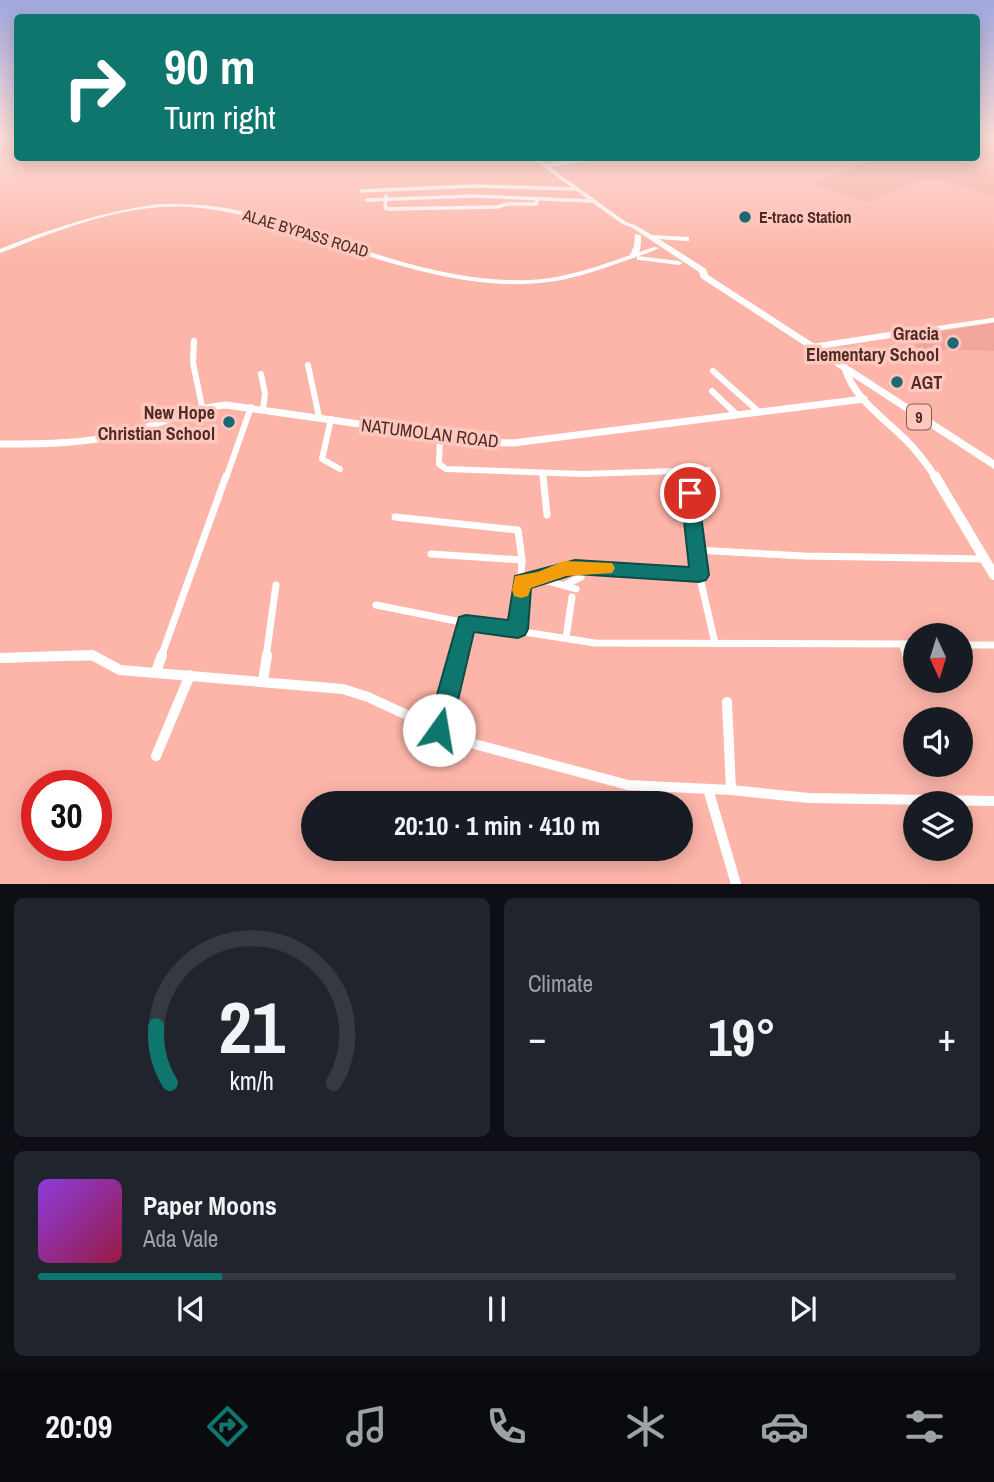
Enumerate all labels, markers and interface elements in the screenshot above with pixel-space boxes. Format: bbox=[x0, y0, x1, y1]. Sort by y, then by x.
text: 90 m bbox=[164, 33, 256, 99]
icon: right bbox=[49, 42, 140, 133]
text: Turn right bbox=[164, 96, 276, 139]
street label: ALAE BYPASS ROAD bbox=[240, 203, 372, 263]
place label: E-tracc Station bbox=[759, 206, 852, 228]
marker: E-tracc Station bbox=[737, 209, 753, 225]
place label: Gracia Elementary School bbox=[806, 321, 940, 367]
marker: Gracia Elementary School bbox=[945, 335, 961, 351]
place label: AGT bbox=[911, 370, 942, 395]
marker: AGT bbox=[889, 374, 905, 390]
place label: New Hope Christian School bbox=[98, 400, 215, 446]
road number: 9 bbox=[907, 404, 931, 430]
street label: NATUMOLAN ROAD bbox=[360, 412, 500, 454]
marker: New Hope Christian School bbox=[221, 414, 237, 430]
pin bbox=[660, 463, 720, 523]
icon: arrive bbox=[671, 474, 709, 512]
north arrow bbox=[903, 623, 973, 693]
map controls bbox=[903, 623, 973, 861]
position arrow bbox=[402, 693, 476, 767]
button: sound bbox=[903, 707, 973, 777]
speed limit sign: 30 bbox=[21, 770, 112, 861]
button: layers bbox=[903, 791, 973, 861]
text: 20:10 · 1 min · 410 m bbox=[394, 808, 600, 843]
text: Climate bbox=[528, 968, 593, 999]
text: 21 bbox=[219, 979, 286, 1077]
text: 19° bbox=[708, 1002, 776, 1072]
text: − bbox=[528, 1012, 546, 1063]
text: + bbox=[938, 1012, 956, 1063]
text: km/h bbox=[230, 1064, 274, 1098]
text: Paper Moons bbox=[143, 1188, 277, 1223]
text: Ada Vale bbox=[143, 1223, 218, 1254]
icon: previous bbox=[172, 1290, 210, 1328]
icon: pause bbox=[478, 1290, 516, 1328]
icon: next bbox=[784, 1290, 822, 1328]
icon: directions bbox=[203, 1402, 252, 1451]
icon: music bbox=[342, 1402, 391, 1451]
icon: phone bbox=[482, 1402, 531, 1451]
icon: climate bbox=[621, 1402, 670, 1451]
icon: car bbox=[760, 1402, 809, 1451]
icon: filters bbox=[900, 1402, 949, 1451]
text: 20:09 bbox=[45, 1405, 112, 1448]

